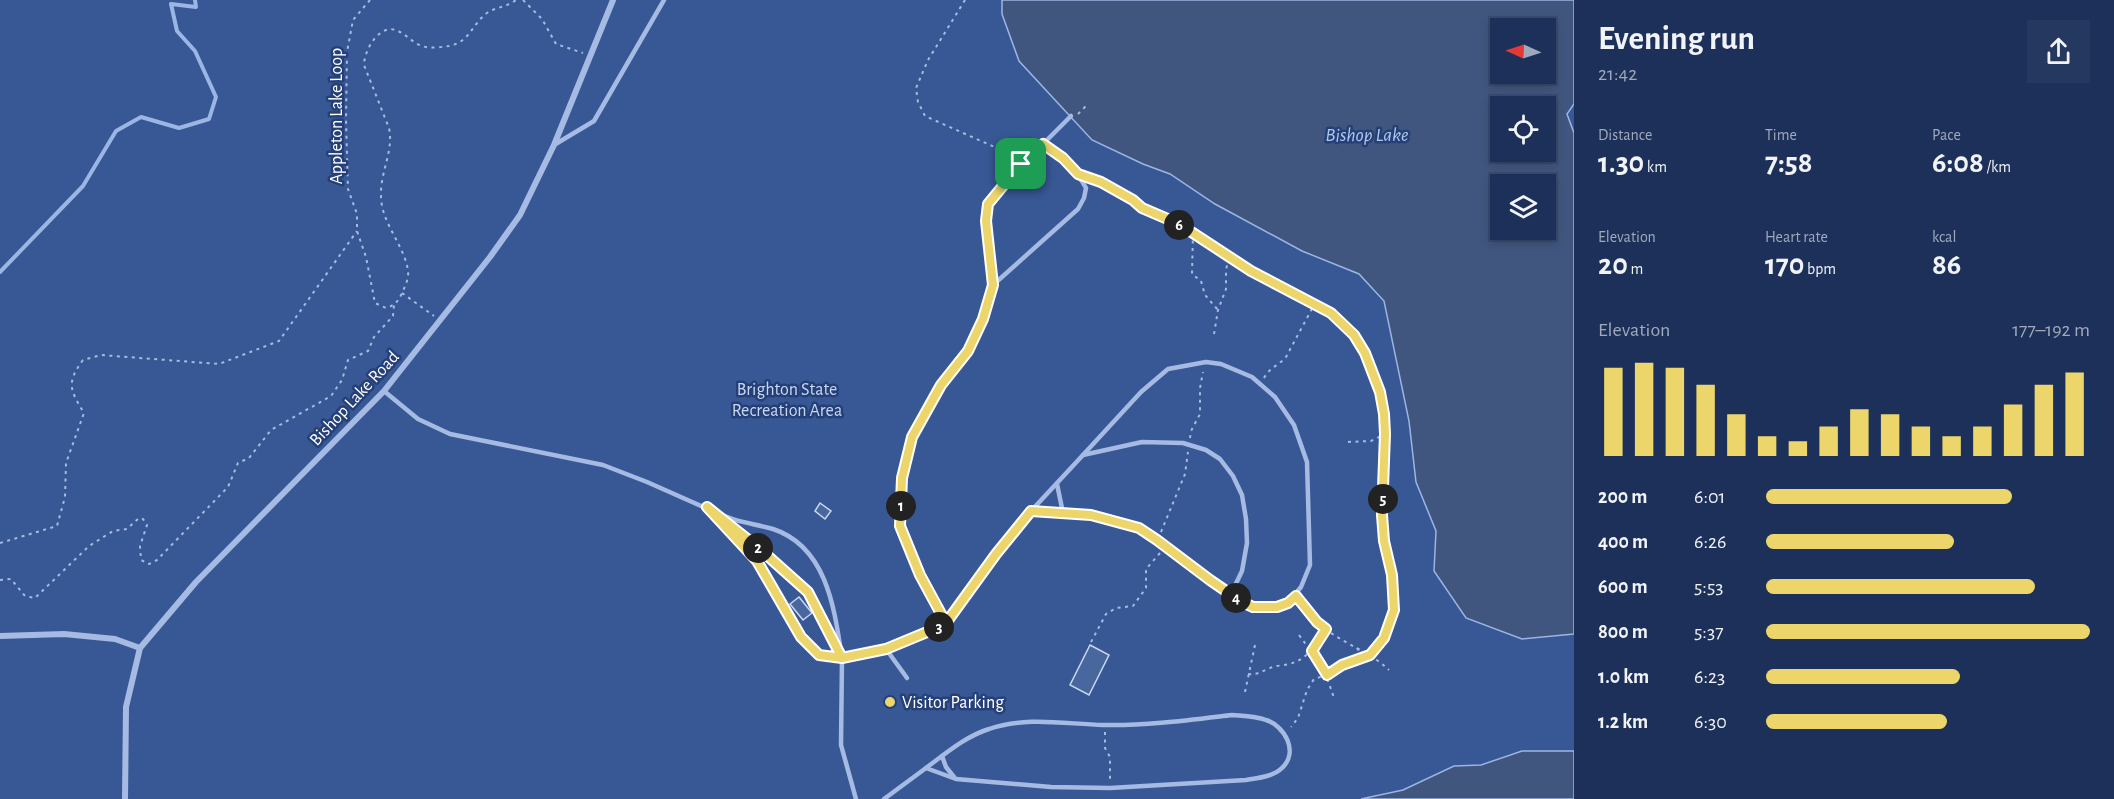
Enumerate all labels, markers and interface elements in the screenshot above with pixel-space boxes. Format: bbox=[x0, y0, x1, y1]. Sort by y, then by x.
north arrow bbox=[1490, 18, 1556, 84]
map controls bbox=[1490, 18, 1556, 240]
button: share bbox=[2027, 20, 2090, 83]
text: Evening run bbox=[1598, 23, 1755, 56]
street label: Appleton Lake Loop bbox=[328, 48, 346, 184]
text: 21:42 bbox=[1598, 64, 1637, 84]
button: locate bbox=[1490, 96, 1556, 162]
water label: Bishop Lake bbox=[1325, 125, 1409, 145]
text: Distance bbox=[1598, 127, 1652, 143]
text: Time bbox=[1765, 127, 1797, 143]
text: Pace bbox=[1932, 127, 1961, 143]
pin bbox=[995, 138, 1046, 189]
icon: arrive bbox=[1004, 147, 1037, 180]
text: 1.30 bbox=[1598, 148, 1644, 178]
text: 7:58 bbox=[1765, 148, 1813, 178]
text: 6:08 bbox=[1932, 148, 1984, 178]
text: km bbox=[1644, 159, 1667, 175]
text: /km bbox=[1984, 159, 2011, 175]
button: layers bbox=[1490, 174, 1556, 240]
pin: 6 bbox=[1164, 210, 1194, 240]
text: 6 bbox=[1175, 217, 1183, 233]
text: Elevation bbox=[1598, 229, 1656, 245]
text: Heart rate bbox=[1765, 229, 1828, 245]
text: kcal bbox=[1932, 229, 1956, 245]
text: 20 bbox=[1598, 250, 1628, 280]
text: 170 bbox=[1765, 250, 1804, 280]
text: 86 bbox=[1932, 250, 1961, 280]
text: m bbox=[1628, 261, 1643, 277]
text: bpm bbox=[1804, 261, 1836, 277]
text: Elevation bbox=[1598, 320, 1670, 340]
text: 177–192 m bbox=[2012, 320, 2090, 340]
street label: Bishop Lake Road bbox=[307, 348, 403, 449]
park label: Brighton State Recreation Area bbox=[732, 381, 842, 420]
pin: 5 bbox=[1368, 484, 1398, 514]
text: 200 m bbox=[1598, 487, 1647, 507]
text: 6:01 bbox=[1694, 487, 1725, 507]
pin: 1 bbox=[886, 491, 916, 521]
text: 5 bbox=[1380, 491, 1386, 507]
text: 1 bbox=[898, 498, 904, 514]
text: 400 m bbox=[1598, 532, 1648, 552]
text: 6:26 bbox=[1694, 532, 1726, 552]
pin: 2 bbox=[743, 533, 773, 563]
text: 2 bbox=[754, 540, 762, 556]
text: 600 m bbox=[1598, 577, 1648, 597]
text: 5:53 bbox=[1694, 577, 1724, 597]
pin: 4 bbox=[1221, 583, 1251, 613]
text: 4 bbox=[1232, 590, 1240, 606]
pin: 3 bbox=[924, 612, 954, 642]
text: 3 bbox=[936, 619, 942, 635]
text: 800 m bbox=[1598, 622, 1648, 642]
text: 5:37 bbox=[1694, 622, 1724, 642]
text: 1.0 km bbox=[1598, 667, 1649, 687]
text: 6:23 bbox=[1694, 667, 1725, 687]
place label: Visitor Parking bbox=[902, 694, 1004, 712]
marker: Visitor Parking bbox=[883, 695, 897, 709]
text: 1.2 km bbox=[1598, 712, 1648, 732]
text: 6:30 bbox=[1694, 712, 1727, 732]

